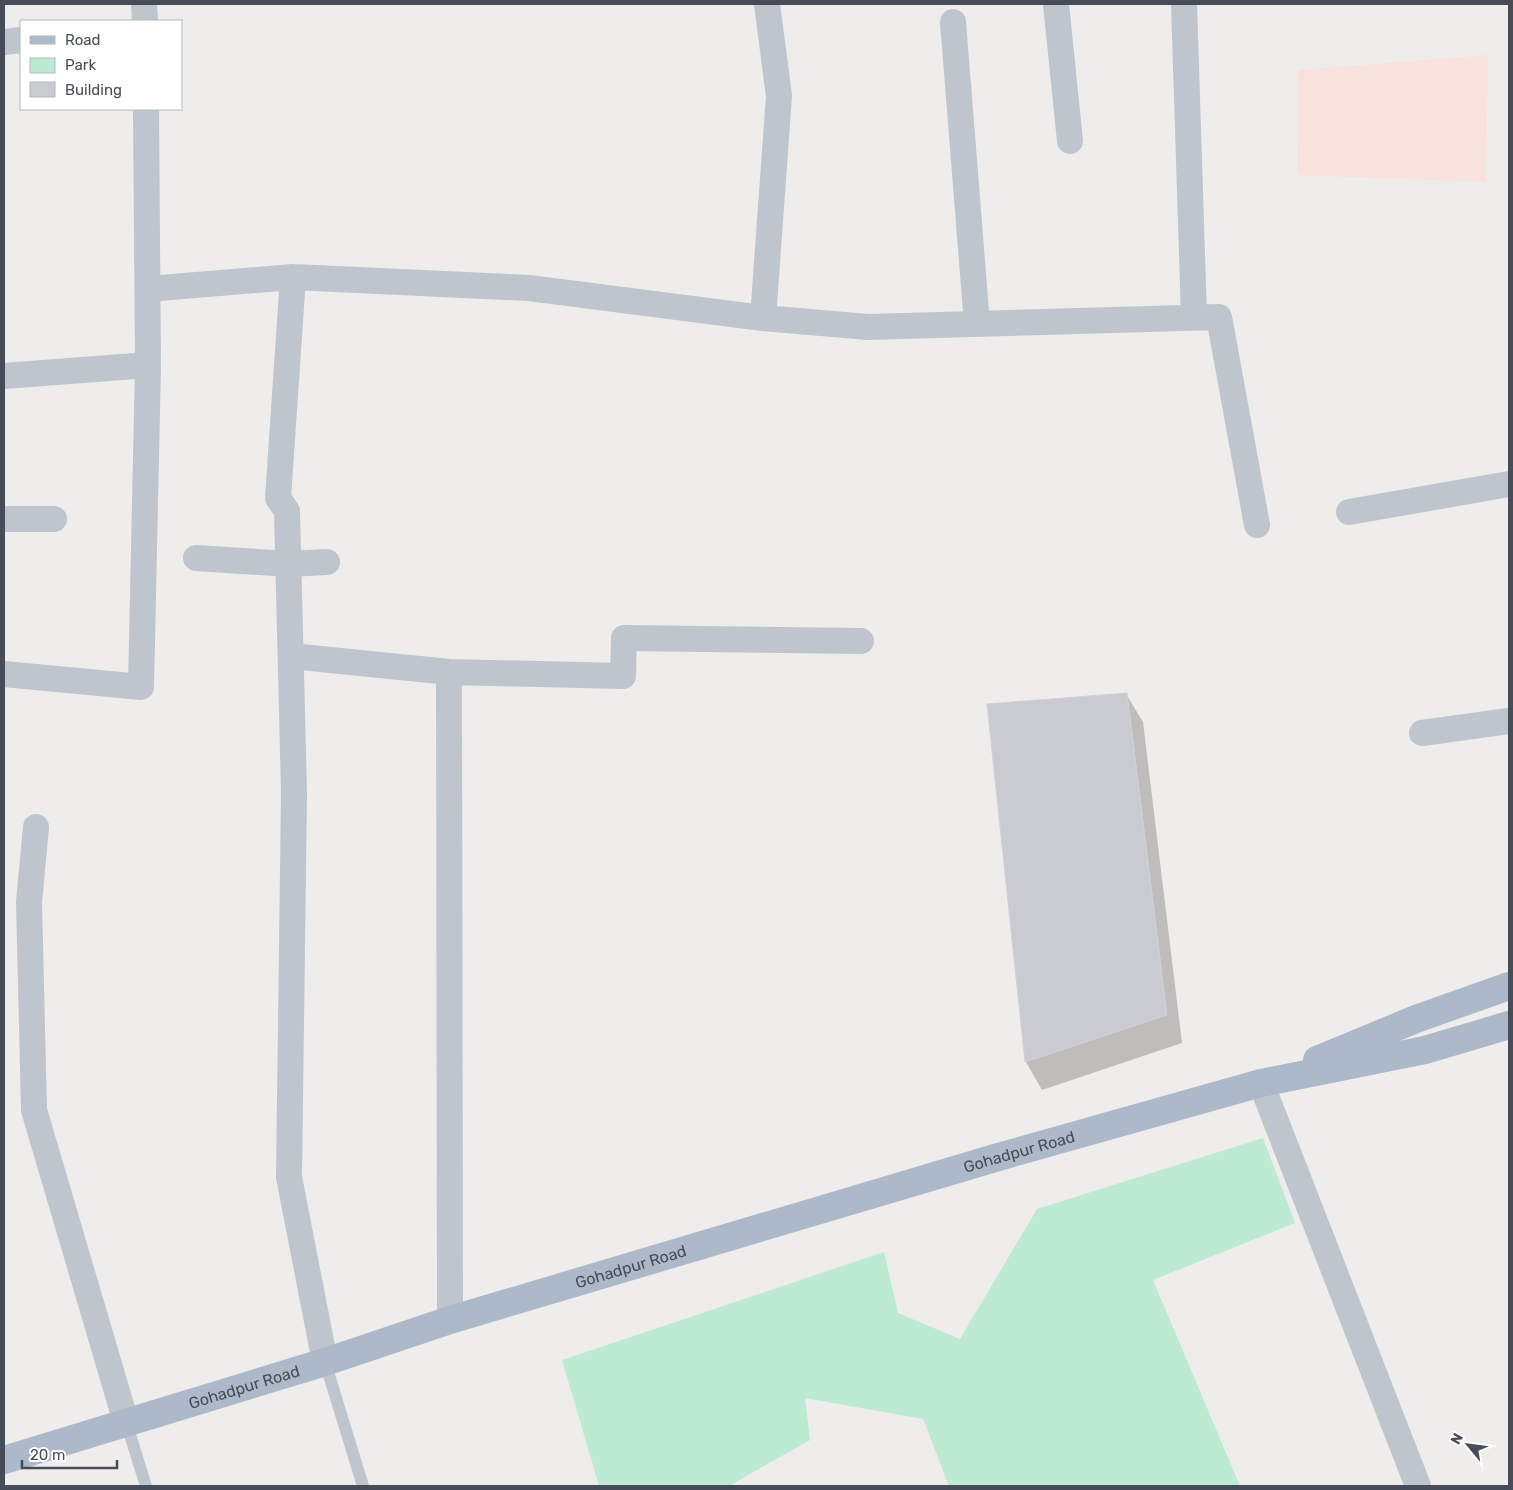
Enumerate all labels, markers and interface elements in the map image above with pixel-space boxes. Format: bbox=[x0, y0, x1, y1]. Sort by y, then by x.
legend bbox=[20, 20, 182, 110]
text: Road bbox=[65, 31, 101, 49]
text: Park bbox=[65, 56, 96, 74]
text: Building bbox=[65, 81, 122, 99]
street label: Gohadpur Road bbox=[961, 1126, 1077, 1176]
street label: Gohadpur Road bbox=[573, 1241, 689, 1292]
street label: Gohadpur Road bbox=[186, 1361, 302, 1413]
north arrow bbox=[1443, 1420, 1493, 1470]
text: N bbox=[1447, 1430, 1467, 1447]
scale bar bbox=[22, 1438, 118, 1470]
text: 20 m bbox=[30, 1446, 65, 1464]

